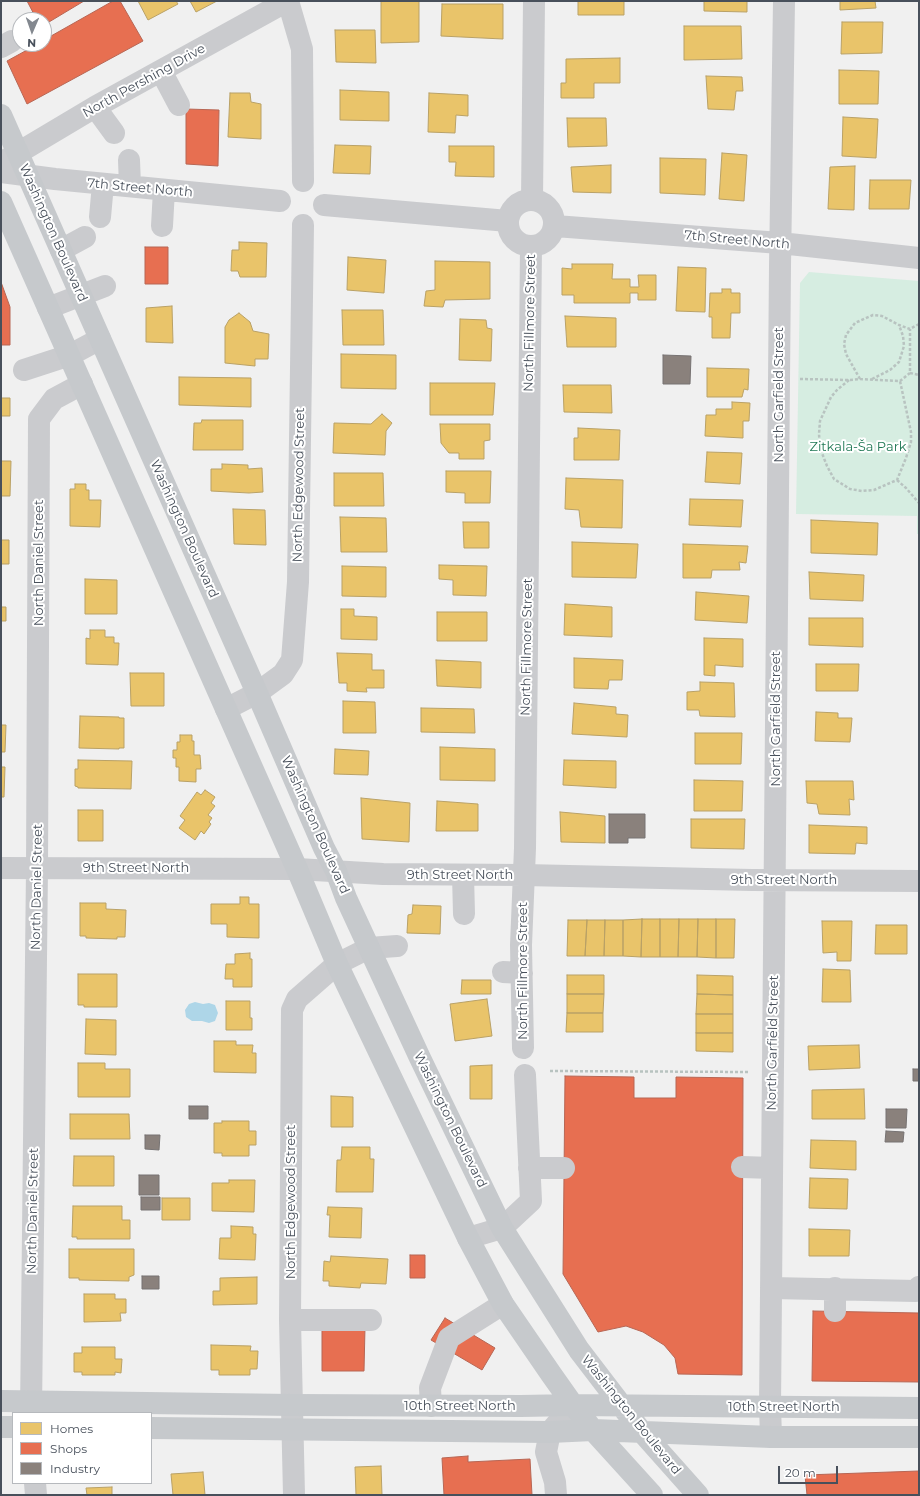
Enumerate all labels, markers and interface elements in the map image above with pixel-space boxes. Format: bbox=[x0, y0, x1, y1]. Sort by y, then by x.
north arrow bbox=[12, 12, 52, 52]
text: N bbox=[27, 36, 36, 50]
street label: North Pershing Drive bbox=[80, 41, 208, 121]
street label: Washington Boulevard bbox=[16, 162, 90, 304]
street label: 7th Street North bbox=[87, 176, 193, 200]
street label: 7th Street North bbox=[684, 228, 790, 252]
street label: North Fillmore Street bbox=[521, 254, 539, 392]
street label: North Garfield Street bbox=[771, 327, 787, 463]
street label: North Edgewood Street bbox=[290, 408, 308, 562]
park label: Zitkala-Ša Park bbox=[809, 439, 907, 455]
street label: Washington Boulevard bbox=[147, 458, 221, 600]
street label: North Daniel Street bbox=[31, 500, 47, 626]
street label: North Fillmore Street bbox=[518, 578, 536, 716]
street label: North Garfield Street bbox=[768, 651, 784, 787]
street label: Washington Boulevard bbox=[278, 754, 352, 896]
street label: North Daniel Street bbox=[28, 824, 46, 950]
street label: 9th Street North bbox=[83, 860, 189, 876]
street label: 9th Street North bbox=[407, 867, 513, 883]
street label: 9th Street North bbox=[731, 872, 837, 888]
street label: North Fillmore Street bbox=[515, 902, 531, 1040]
street label: North Garfield Street bbox=[764, 975, 782, 1111]
street label: Washington Boulevard bbox=[410, 1049, 490, 1191]
street label: North Edgewood Street bbox=[283, 1125, 299, 1279]
street label: North Daniel Street bbox=[24, 1148, 42, 1274]
street label: Washington Boulevard bbox=[578, 1352, 684, 1478]
street label: 10th Street North bbox=[404, 1398, 516, 1414]
street label: 10th Street North bbox=[728, 1399, 840, 1415]
legend bbox=[12, 1412, 152, 1484]
text: Homes bbox=[50, 1421, 93, 1436]
text: Shops bbox=[50, 1441, 87, 1456]
scale bar bbox=[780, 1458, 840, 1484]
text: Industry bbox=[50, 1461, 100, 1476]
text: 20 m bbox=[785, 1465, 816, 1480]

